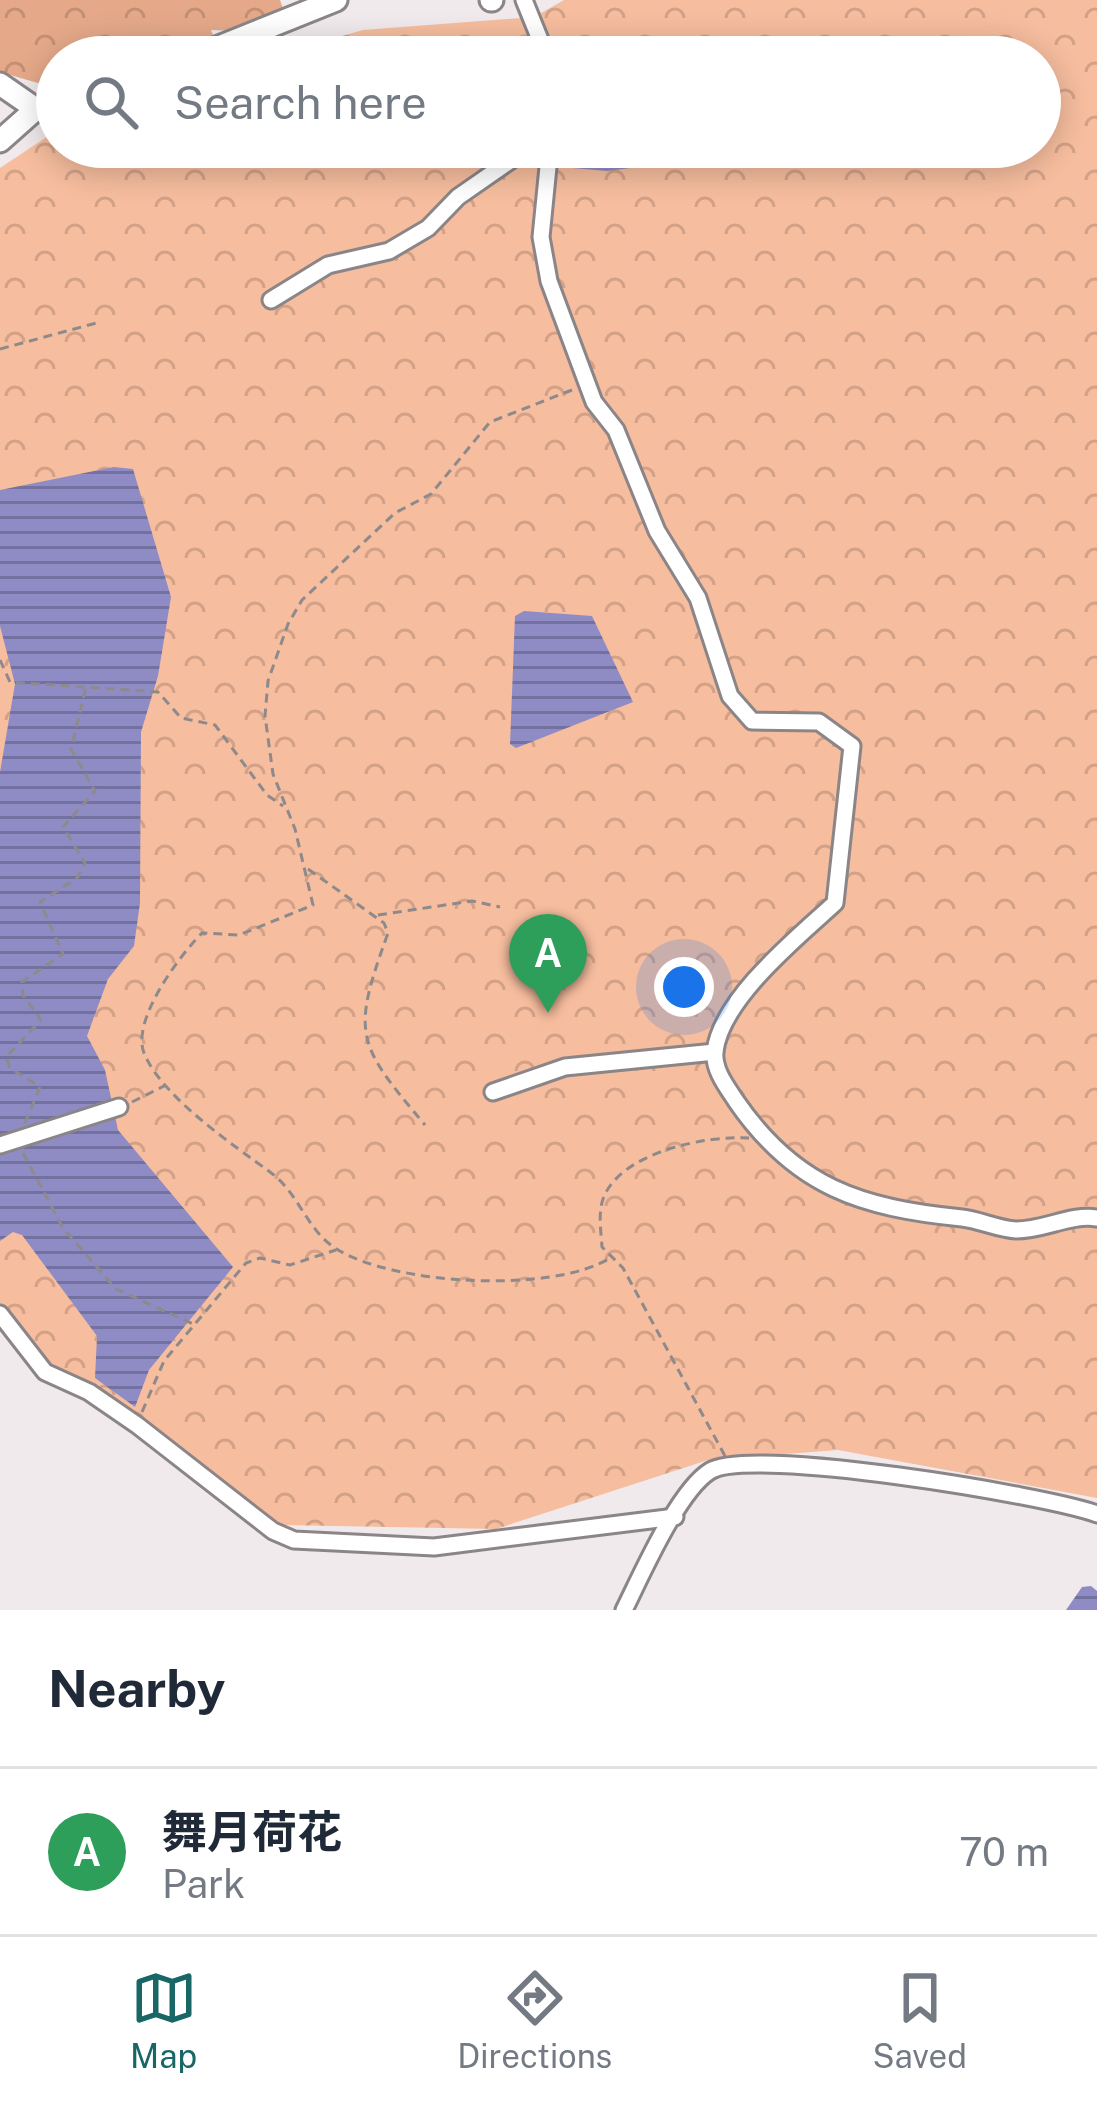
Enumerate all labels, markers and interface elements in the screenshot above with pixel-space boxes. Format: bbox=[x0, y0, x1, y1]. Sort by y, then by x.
search box bbox=[36, 36, 1061, 168]
icon: search bbox=[78, 69, 144, 135]
text: Search here bbox=[174, 76, 427, 129]
pin: A bbox=[509, 914, 587, 1013]
your location bbox=[654, 957, 714, 1017]
text: Nearby bbox=[48, 1659, 225, 1718]
text: 舞月荷花 bbox=[162, 1805, 342, 1858]
text: A bbox=[73, 1829, 101, 1875]
text: 70 m bbox=[959, 1829, 1049, 1875]
text: Park bbox=[162, 1861, 245, 1907]
tab: Map bbox=[130, 1965, 197, 2075]
tab: Directions bbox=[457, 1965, 612, 2075]
tab: Saved bbox=[873, 1965, 967, 2075]

